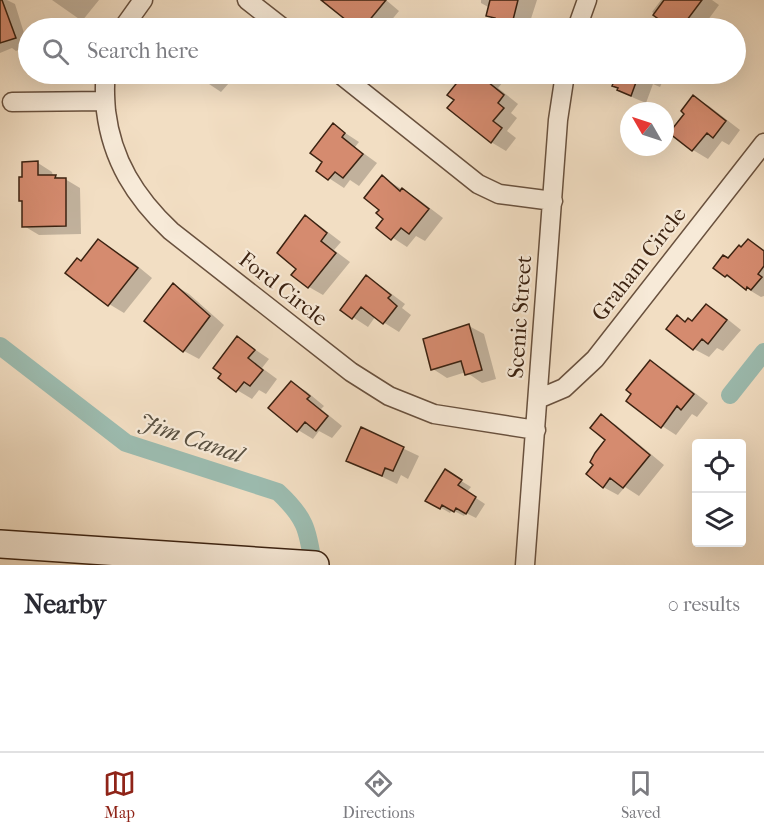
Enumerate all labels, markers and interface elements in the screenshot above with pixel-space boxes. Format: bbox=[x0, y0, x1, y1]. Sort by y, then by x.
search box bbox=[18, 18, 746, 84]
icon: search bbox=[39, 35, 72, 68]
text: Search here bbox=[87, 38, 199, 64]
north arrow bbox=[620, 102, 674, 156]
street label: Graham Circle bbox=[586, 202, 692, 326]
street label: Ford Circle bbox=[233, 246, 333, 332]
street label: Scenic Street bbox=[503, 254, 537, 380]
water label: Jim Canal bbox=[135, 407, 250, 470]
map controls bbox=[692, 439, 746, 547]
button: locate bbox=[692, 439, 746, 493]
button: layers bbox=[692, 493, 746, 547]
text: Nearby bbox=[24, 589, 106, 620]
text: 0 results bbox=[668, 593, 740, 616]
tab: Map bbox=[103, 767, 136, 822]
tab: Directions bbox=[343, 767, 415, 822]
tab: Saved bbox=[621, 767, 661, 822]

